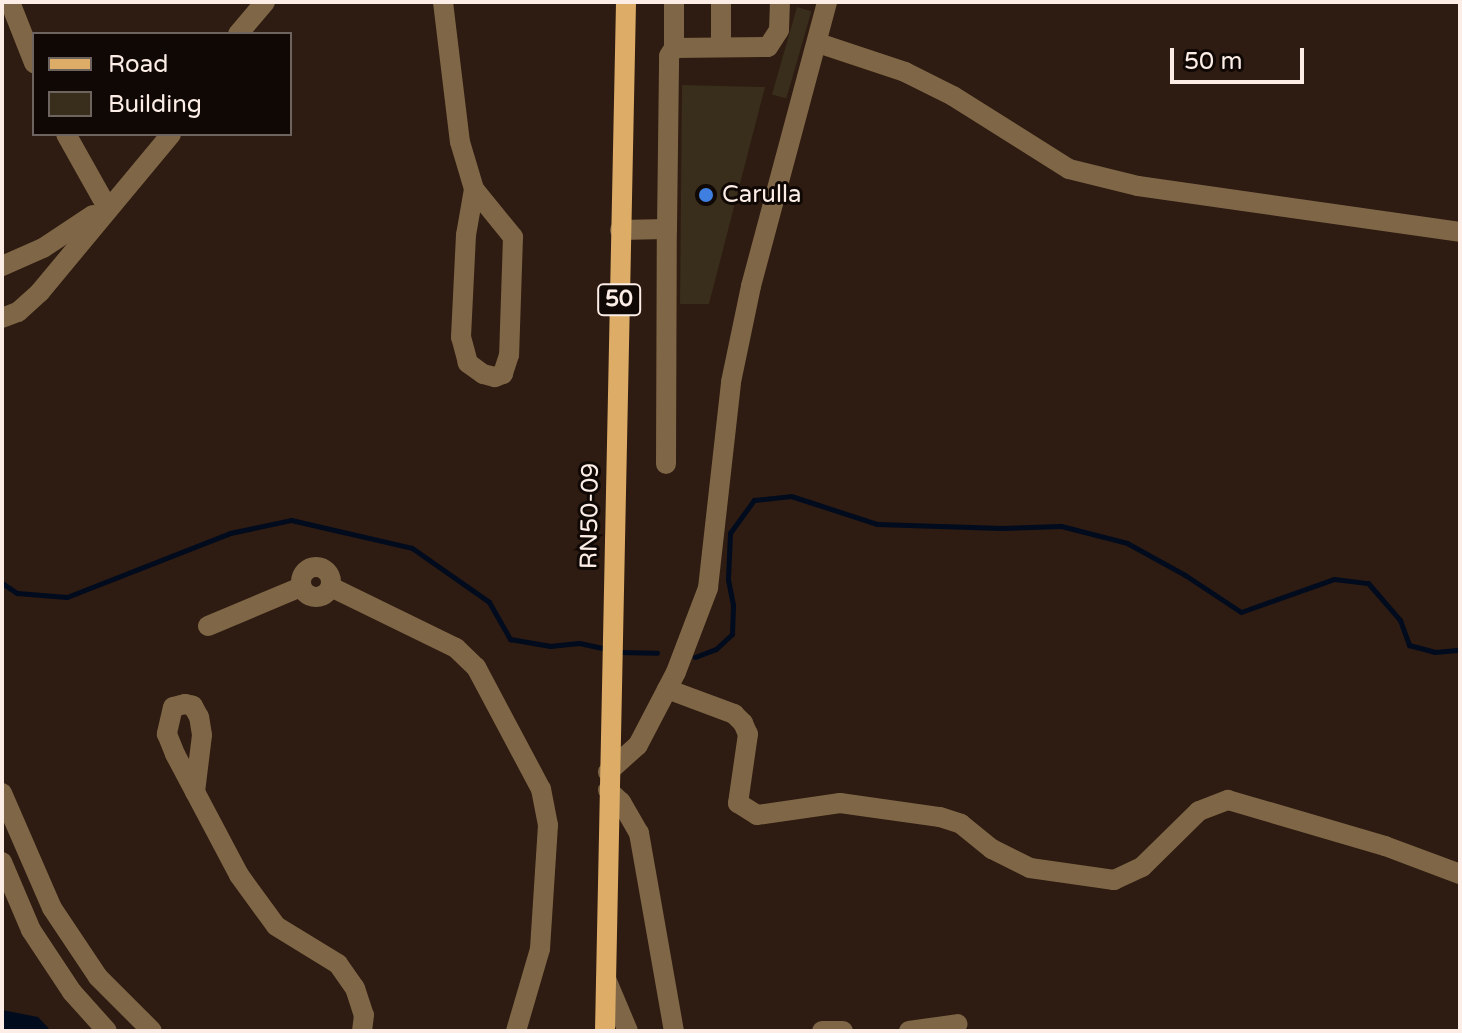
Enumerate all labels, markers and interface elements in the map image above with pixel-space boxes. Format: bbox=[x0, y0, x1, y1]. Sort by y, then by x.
legend bbox=[32, 32, 292, 136]
scale bar bbox=[1174, 32, 1308, 82]
text: 50 m bbox=[1184, 47, 1242, 76]
text: Road bbox=[108, 50, 168, 79]
text: Building bbox=[108, 90, 202, 119]
place label: Carulla bbox=[722, 181, 801, 209]
marker: Carulla bbox=[697, 186, 715, 204]
road number: 50 bbox=[597, 282, 641, 318]
street label: RN50-09 bbox=[575, 463, 605, 569]

